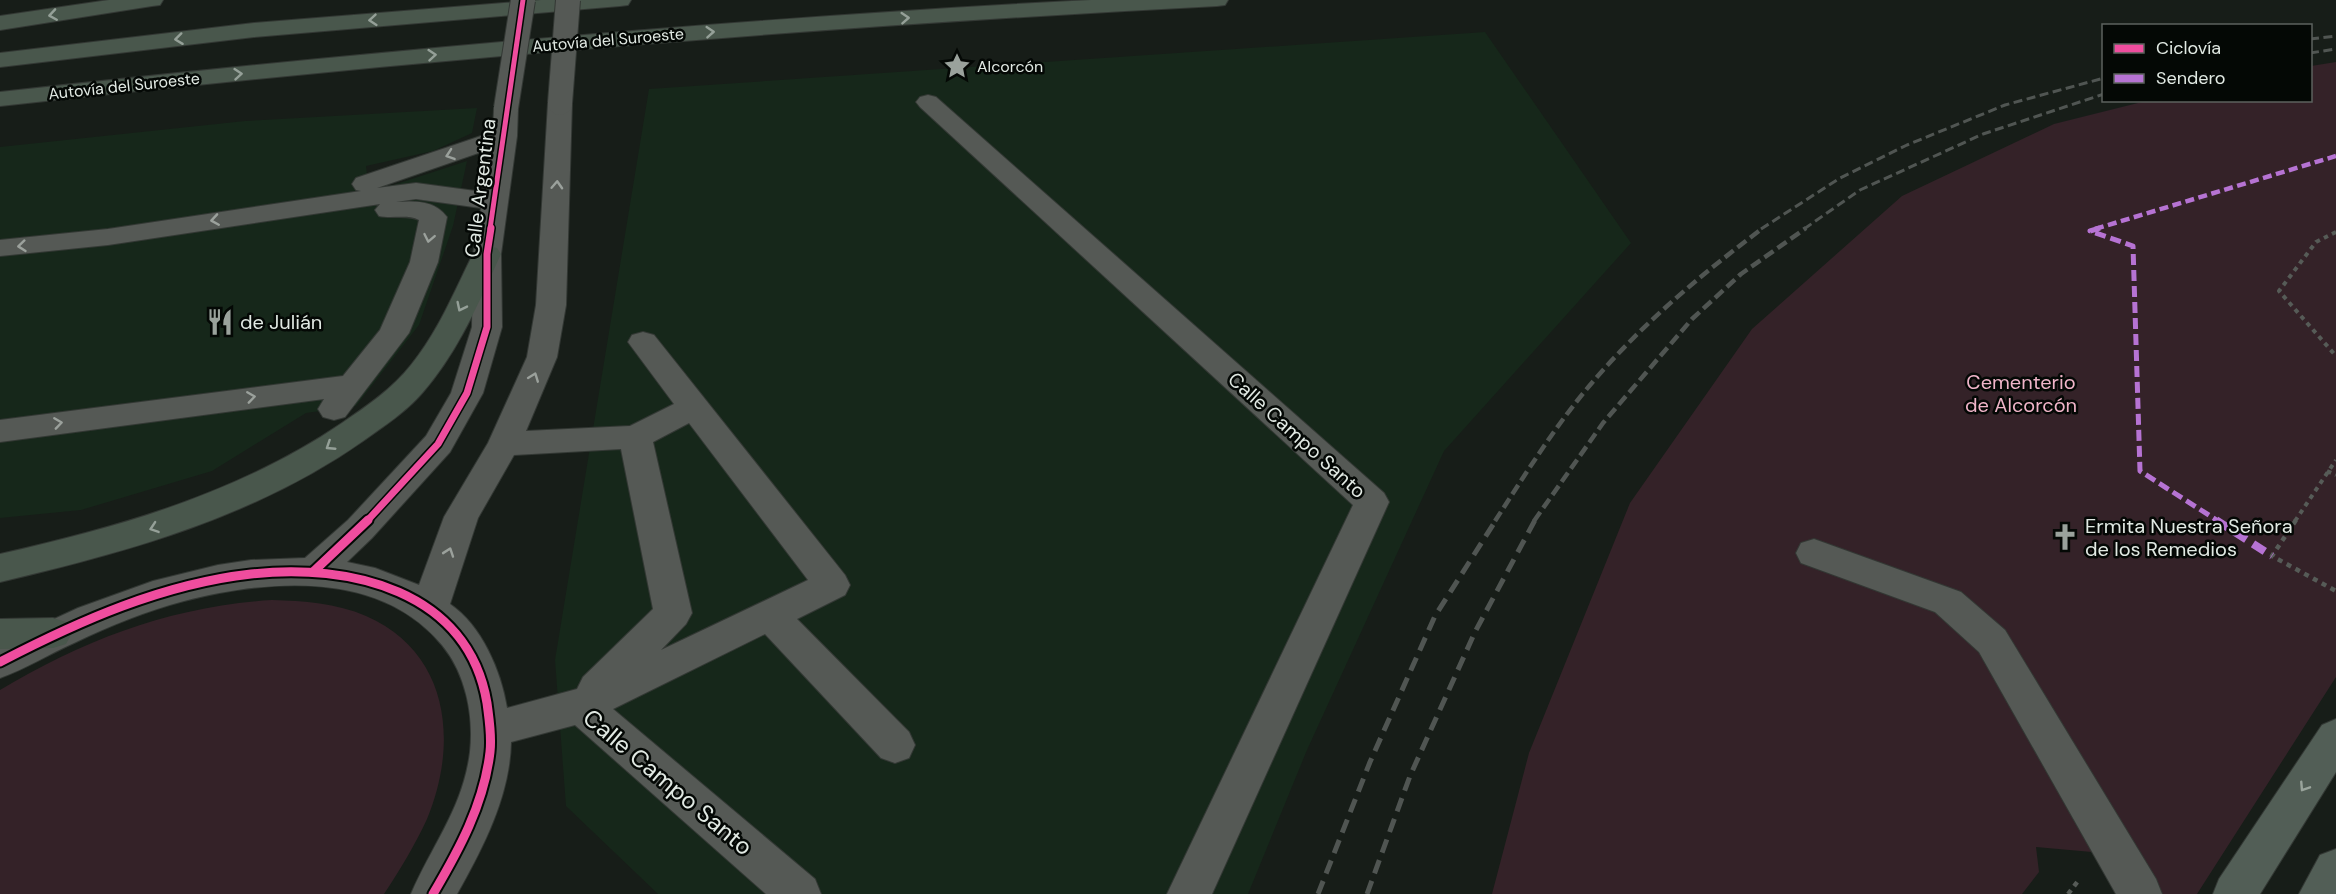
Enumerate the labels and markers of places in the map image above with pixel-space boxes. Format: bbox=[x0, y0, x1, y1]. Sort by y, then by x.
place icon: Alcorcón bbox=[942, 51, 972, 81]
place label: Alcorcón bbox=[977, 56, 1043, 77]
restaurant icon: de Julián bbox=[205, 307, 235, 337]
place label: de Julián bbox=[240, 309, 322, 335]
place label: Ermita Nuestra Señora de los Remedios bbox=[2085, 513, 2293, 562]
church icon: Ermita Nuestra Señora de los Remedios bbox=[2050, 522, 2080, 552]

